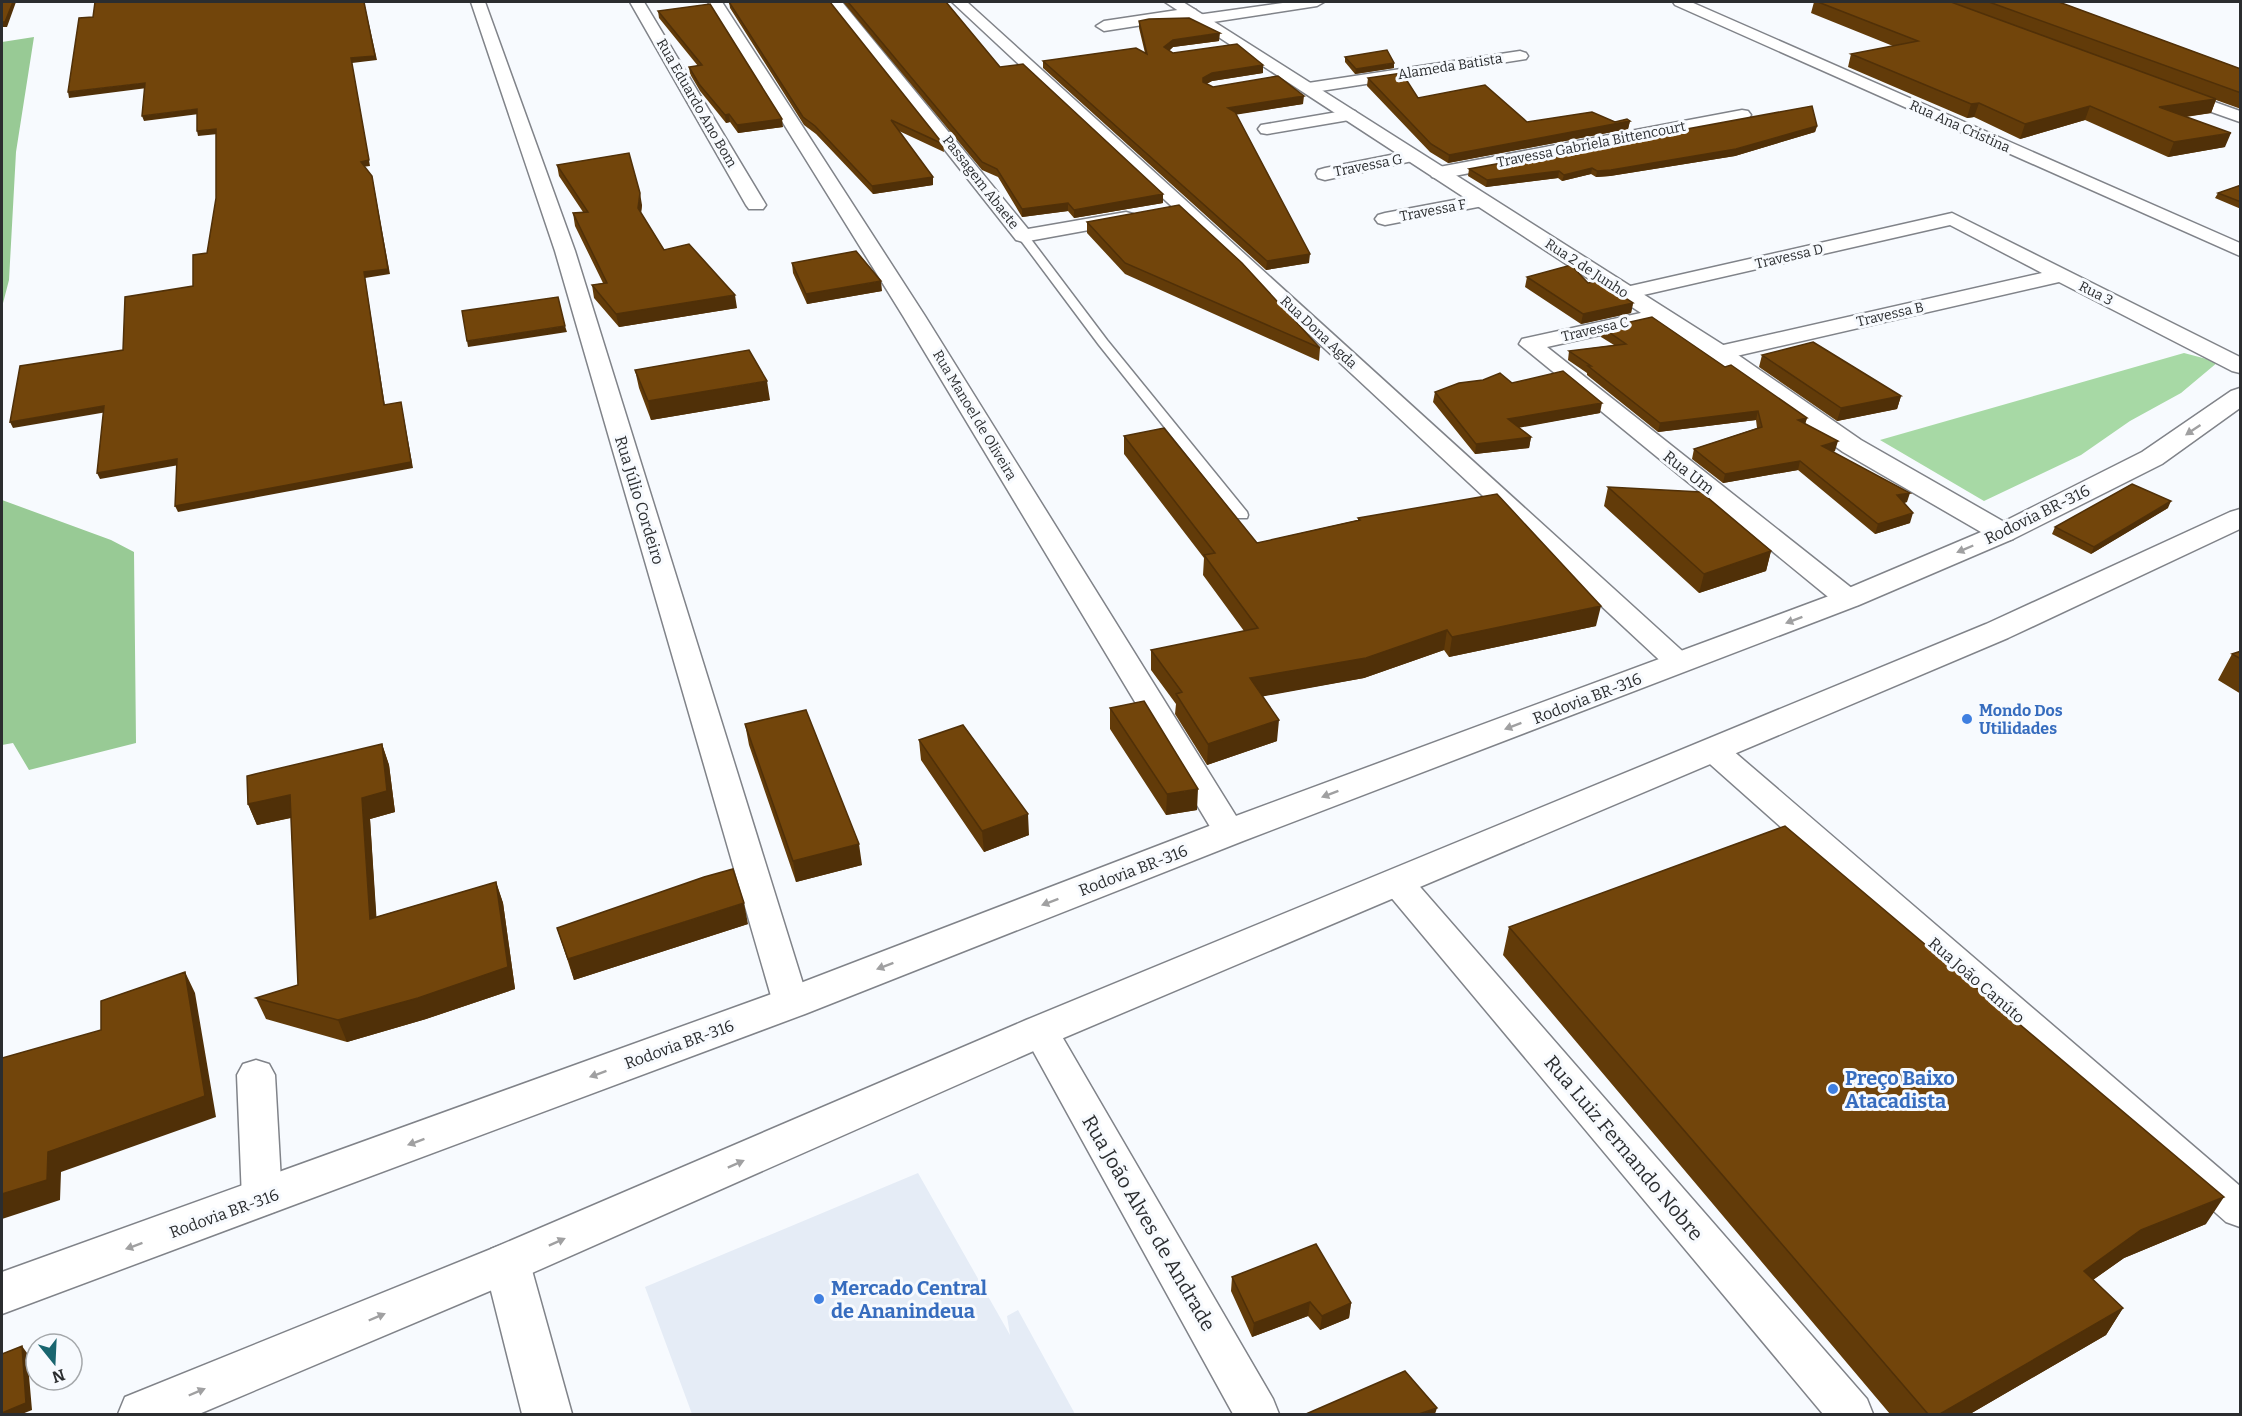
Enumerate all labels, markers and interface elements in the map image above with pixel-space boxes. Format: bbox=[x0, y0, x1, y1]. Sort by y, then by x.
street label: Rua Eduardo Ano Bom bbox=[653, 36, 741, 171]
street label: Alameda Batista bbox=[1397, 50, 1504, 83]
street label: Rua Ana Cristina bbox=[1907, 97, 2013, 156]
street label: Travessa Gabriela Bittencourt bbox=[1495, 118, 1687, 171]
street label: Passagem Abaete bbox=[939, 132, 1022, 232]
street label: Travessa G bbox=[1332, 150, 1404, 181]
street label: Travessa F bbox=[1398, 196, 1468, 225]
street label: Rua 2 de Junho bbox=[1542, 235, 1632, 302]
street label: Travessa D bbox=[1753, 240, 1825, 273]
street label: Rua 3 bbox=[2076, 278, 2116, 309]
street label: Rua Dona Agda bbox=[1277, 293, 1361, 372]
street label: Travessa B bbox=[1855, 298, 1925, 330]
street label: Travessa C bbox=[1560, 313, 1630, 345]
street label: Rua Manoel de Oliveira bbox=[929, 347, 1020, 484]
one-way arrow bbox=[2185, 424, 2201, 435]
street label: Rua Júlio Cordeiro bbox=[611, 433, 668, 567]
street label: Rua Um bbox=[1659, 447, 1718, 498]
street label: Rodovia BR-316 bbox=[1981, 481, 2093, 548]
one-way arrow bbox=[1955, 544, 1973, 554]
one-way arrow bbox=[1784, 615, 1802, 625]
street label: Rodovia BR-316 bbox=[1530, 669, 1644, 728]
place label: Mondo Dos Utilidades bbox=[1979, 701, 2063, 738]
marker: Mondo Dos Utilidades bbox=[1960, 712, 1974, 726]
one-way arrow bbox=[1504, 721, 1522, 731]
one-way arrow bbox=[1321, 790, 1339, 800]
street label: Rodovia BR-316 bbox=[1076, 841, 1190, 900]
one-way arrow bbox=[1041, 897, 1059, 907]
street label: Rua João Canúto bbox=[1925, 933, 2029, 1027]
one-way arrow bbox=[876, 961, 894, 971]
street label: Rodovia BR-316 bbox=[622, 1016, 736, 1073]
street label: Rua Luiz Fernando Nobre bbox=[1540, 1051, 1708, 1245]
place label: Preço Baixo Atacadista bbox=[1845, 1066, 1955, 1113]
one-way arrow bbox=[589, 1070, 607, 1080]
marker: Preço Baixo Atacadista bbox=[1826, 1082, 1840, 1096]
street label: Rua João Alves de Andrade bbox=[1077, 1111, 1221, 1335]
one-way arrow bbox=[406, 1138, 424, 1148]
one-way arrow bbox=[727, 1159, 745, 1169]
street label: Rodovia BR-316 bbox=[167, 1185, 281, 1242]
one-way arrow bbox=[548, 1237, 565, 1246]
one-way arrow bbox=[125, 1241, 143, 1251]
place label: Mercado Central de Ananindeua bbox=[831, 1276, 987, 1323]
marker: Mercado Central de Ananindeua bbox=[812, 1292, 826, 1306]
one-way arrow bbox=[368, 1312, 386, 1321]
north arrow bbox=[24, 1332, 84, 1392]
text: N bbox=[50, 1365, 67, 1387]
one-way arrow bbox=[188, 1387, 206, 1396]

